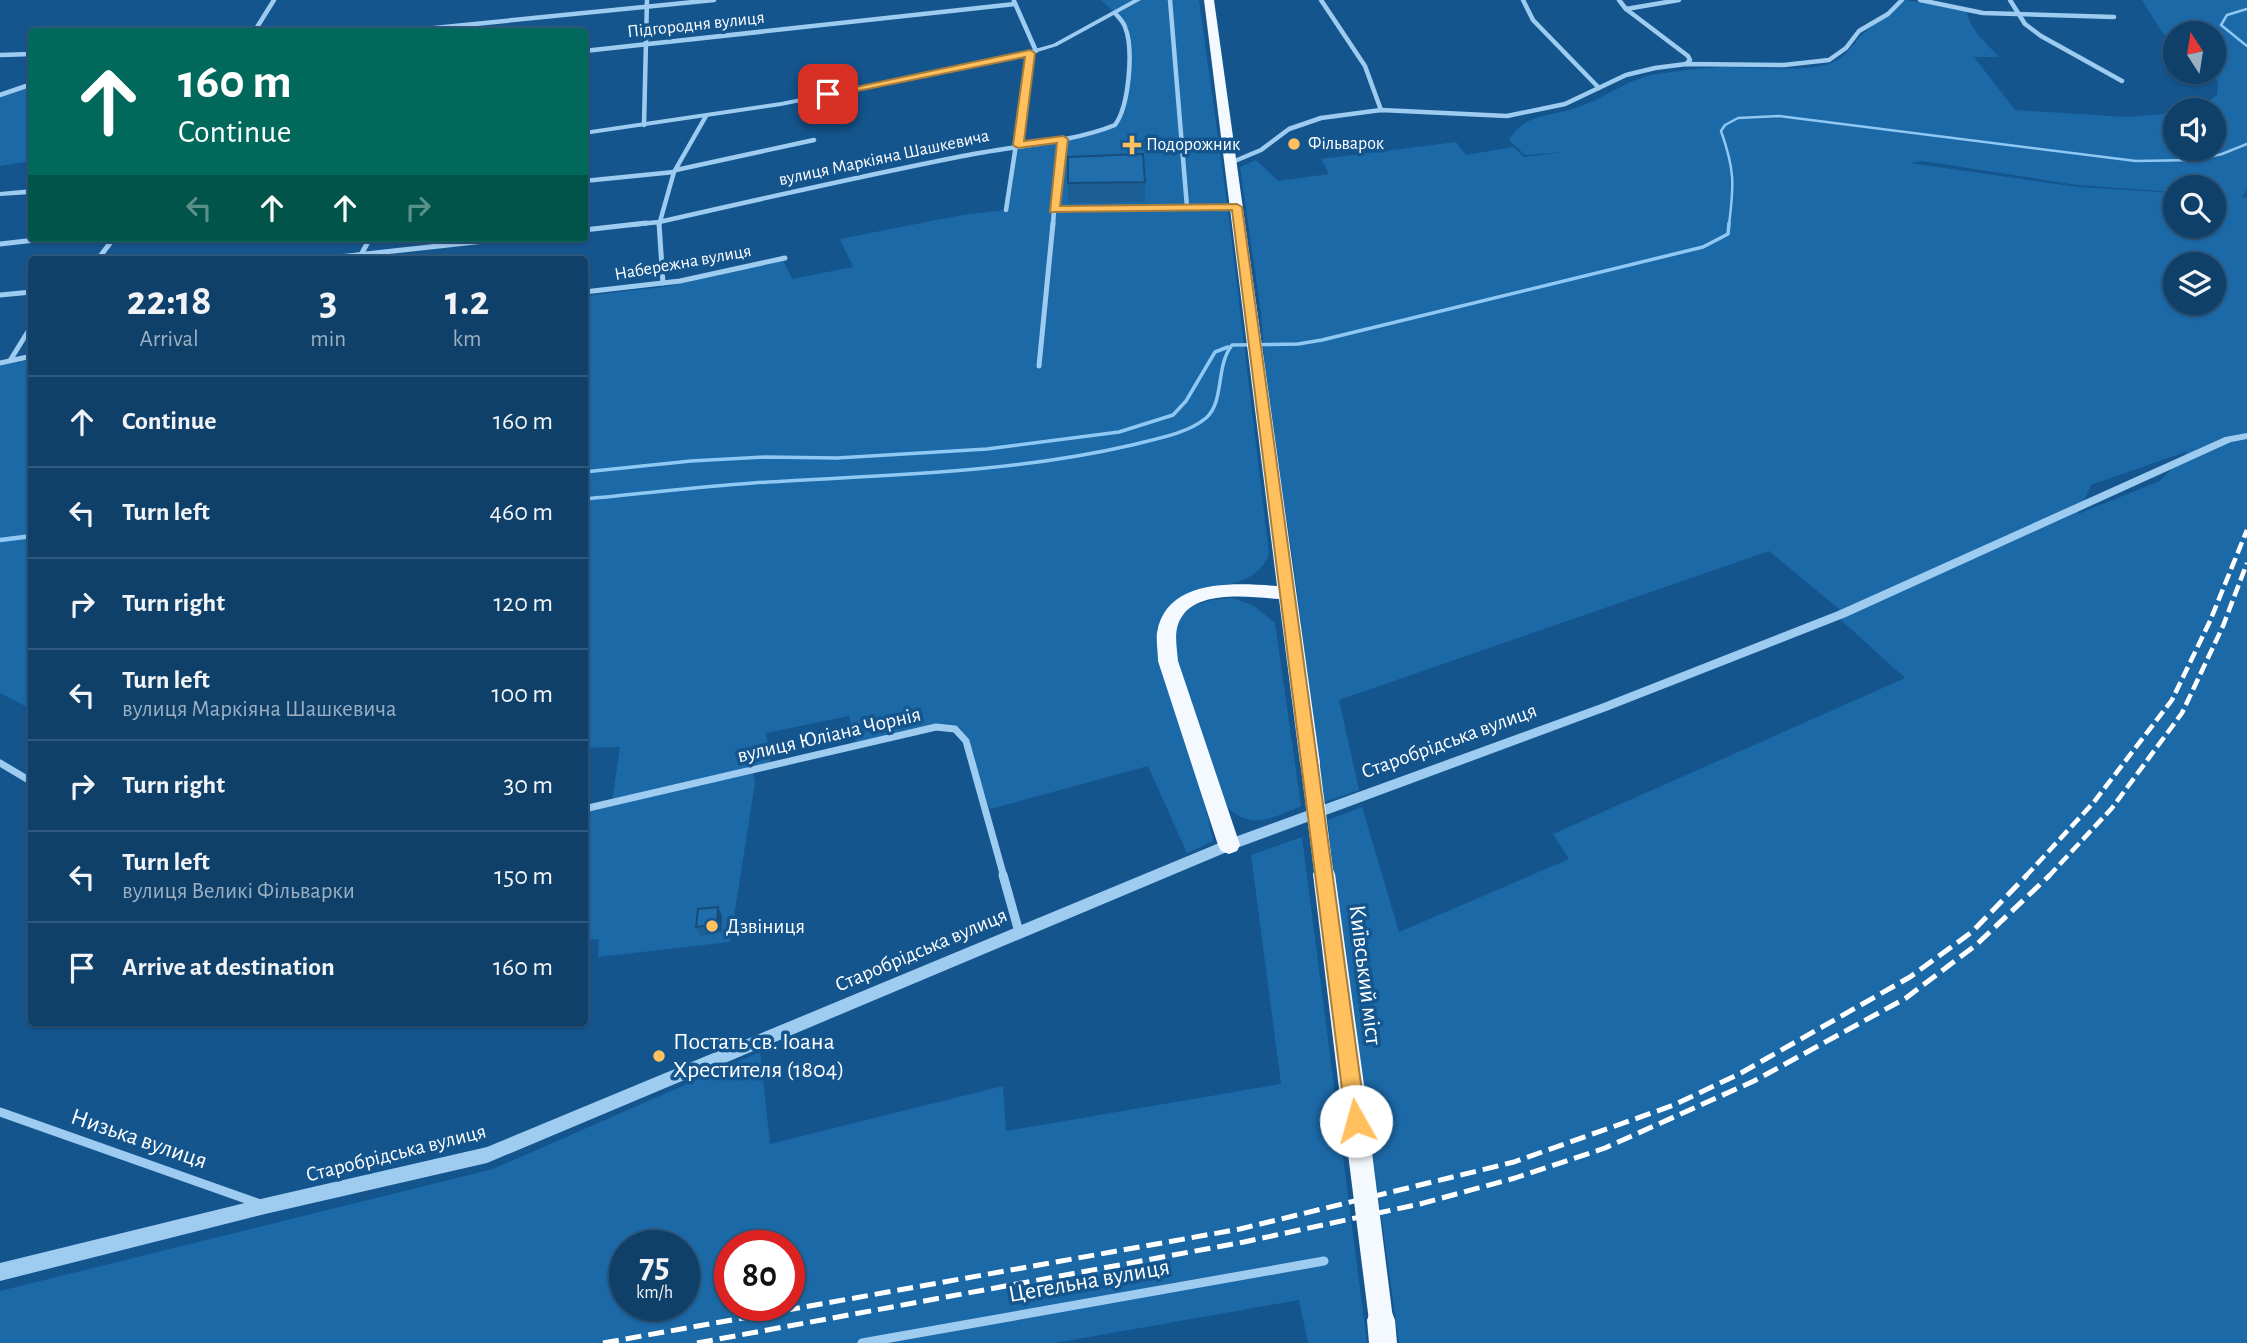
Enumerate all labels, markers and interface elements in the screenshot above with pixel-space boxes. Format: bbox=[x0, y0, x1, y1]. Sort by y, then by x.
street label: Підгородня вулиця bbox=[626, 9, 766, 41]
north arrow bbox=[2163, 21, 2226, 84]
map controls bbox=[2163, 21, 2226, 315]
icon: ahead bbox=[63, 56, 154, 147]
text: 160 m bbox=[178, 58, 292, 107]
pin bbox=[798, 64, 858, 124]
icon: arrive bbox=[809, 75, 847, 113]
button: sound bbox=[2163, 98, 2226, 161]
text: Continue bbox=[178, 116, 291, 148]
street label: вулиця Маркіяна Шашкевича bbox=[777, 127, 991, 189]
place label: Фільварок bbox=[1308, 135, 1385, 153]
place label: Подорожник bbox=[1146, 136, 1241, 154]
marker: Фільварок bbox=[1286, 136, 1302, 152]
marker: Подорожник bbox=[1124, 137, 1140, 153]
button: search bbox=[2163, 175, 2226, 238]
icon: left bbox=[180, 189, 218, 227]
icon: ahead bbox=[253, 189, 291, 227]
icon: ahead bbox=[326, 189, 364, 227]
icon: right bbox=[399, 189, 437, 227]
street label: Набережна вулиця bbox=[613, 241, 753, 284]
button: layers bbox=[2163, 252, 2226, 315]
text: 22:18 bbox=[127, 280, 212, 322]
text: 3 bbox=[319, 280, 337, 322]
text: 1.2 bbox=[445, 280, 489, 322]
text: Arrival bbox=[140, 328, 199, 351]
text: min bbox=[310, 328, 346, 351]
text: km bbox=[453, 328, 481, 351]
icon: ahead bbox=[63, 403, 101, 441]
text: Continue bbox=[122, 408, 217, 434]
text: 160 m bbox=[493, 408, 553, 434]
icon: left bbox=[63, 494, 101, 532]
text: Turn left bbox=[122, 499, 210, 525]
text: 460 m bbox=[489, 499, 553, 525]
icon: right bbox=[63, 585, 101, 623]
text: Turn right bbox=[122, 590, 225, 616]
text: 120 m bbox=[493, 590, 553, 616]
text: Turn left bbox=[122, 667, 210, 693]
icon: left bbox=[63, 676, 101, 714]
text: 100 m bbox=[492, 681, 553, 707]
text: вулиця Маркіяна Шашкевича bbox=[122, 698, 397, 721]
street label: Старобрідська вулиця bbox=[1359, 700, 1539, 782]
street label: вулиця Юліана Чорнія bbox=[735, 704, 923, 766]
icon: right bbox=[63, 767, 101, 805]
text: Turn right bbox=[122, 772, 225, 798]
text: 30 m bbox=[503, 772, 553, 798]
text: Turn left bbox=[122, 849, 210, 875]
icon: left bbox=[63, 858, 101, 896]
text: 150 m bbox=[494, 863, 553, 889]
text: вулиця Великі Фільварки bbox=[122, 880, 355, 903]
street label: Київський міст bbox=[1344, 903, 1386, 1047]
street label: Старобрідська вулиця bbox=[832, 904, 1010, 996]
place label: Дзвіниця bbox=[726, 916, 805, 937]
marker: Дзвіниця bbox=[704, 918, 720, 934]
icon: arrive bbox=[63, 949, 101, 987]
text: Arrive at destination bbox=[122, 954, 335, 980]
text: 160 m bbox=[493, 954, 553, 980]
place label: Постать св. Іоана Хрестителя (1804) bbox=[673, 1030, 845, 1082]
marker: Постать св. Іоана Хрестителя (1804) bbox=[651, 1048, 667, 1064]
position arrow bbox=[1319, 1084, 1393, 1158]
street label: Низька вулиця bbox=[68, 1104, 210, 1174]
street label: Старобрідська вулиця bbox=[304, 1120, 488, 1186]
speed limit sign: 80 bbox=[714, 1230, 805, 1321]
text: 75 bbox=[639, 1249, 670, 1284]
street label: Цегельна вулиця bbox=[1006, 1255, 1172, 1307]
text: km/h bbox=[636, 1284, 673, 1302]

